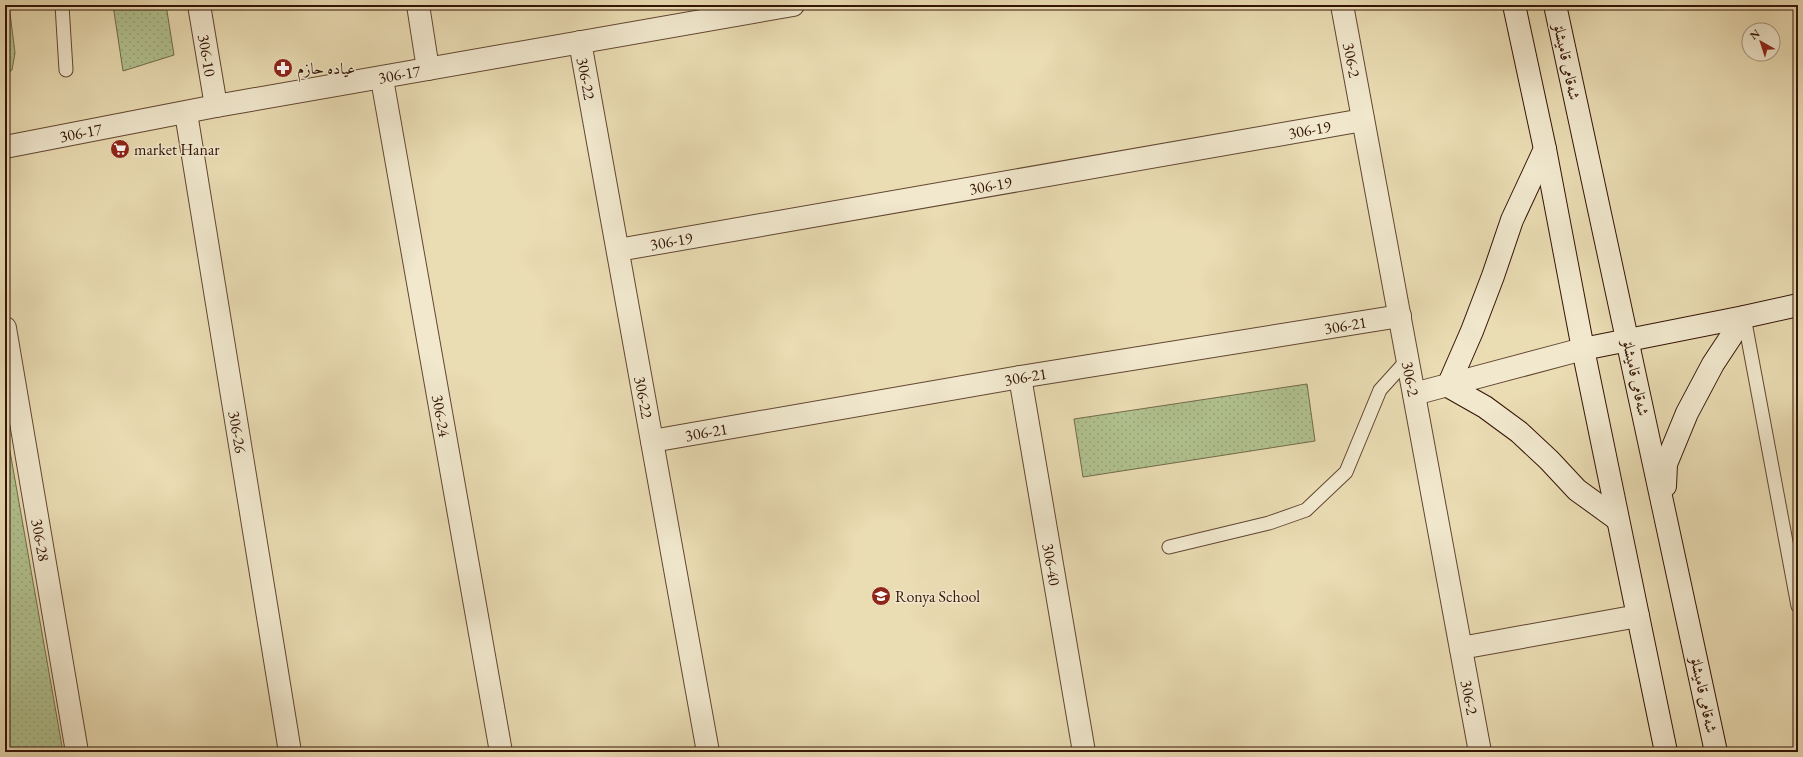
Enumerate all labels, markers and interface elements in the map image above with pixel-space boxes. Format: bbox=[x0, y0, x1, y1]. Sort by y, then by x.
street label: شەقامی قامیشلۆ bbox=[1548, 20, 1585, 102]
north arrow bbox=[1741, 22, 1781, 62]
text: N bbox=[1747, 26, 1763, 42]
street label: 306-10 bbox=[194, 32, 221, 78]
street label: 306-2 bbox=[1339, 41, 1366, 80]
street label: 306-22 bbox=[572, 55, 601, 102]
pharmacy icon: عياده حازم bbox=[272, 57, 294, 79]
place label: عياده حازم bbox=[297, 58, 355, 83]
street label: 306-17 bbox=[376, 60, 422, 88]
street label: 306-19 bbox=[1287, 115, 1333, 143]
street label: 306-17 bbox=[58, 118, 104, 147]
supermarket icon: market Hanar bbox=[109, 138, 131, 160]
place label: market Hanar bbox=[134, 139, 220, 160]
street label: 306-19 bbox=[967, 171, 1014, 199]
street label: 306-19 bbox=[648, 227, 694, 255]
street label: 306-21 bbox=[1323, 311, 1368, 339]
street label: شەقامی قامیشلۆ bbox=[1617, 336, 1654, 418]
street label: 306-2 bbox=[1398, 359, 1425, 398]
street label: 306-21 bbox=[1002, 362, 1048, 390]
street label: 306-22 bbox=[630, 374, 658, 421]
street label: 306-24 bbox=[427, 393, 456, 439]
street label: 306-26 bbox=[224, 409, 252, 455]
street label: 306-21 bbox=[683, 418, 729, 446]
street label: 306-28 bbox=[27, 517, 55, 563]
street label: 306-40 bbox=[1038, 541, 1066, 587]
school or university icon: Ronya School bbox=[870, 585, 892, 607]
place label: Ronya School bbox=[895, 586, 980, 607]
street label: شەقامی قامیشلۆ bbox=[1685, 653, 1722, 735]
street label: 306-2 bbox=[1456, 678, 1483, 717]

